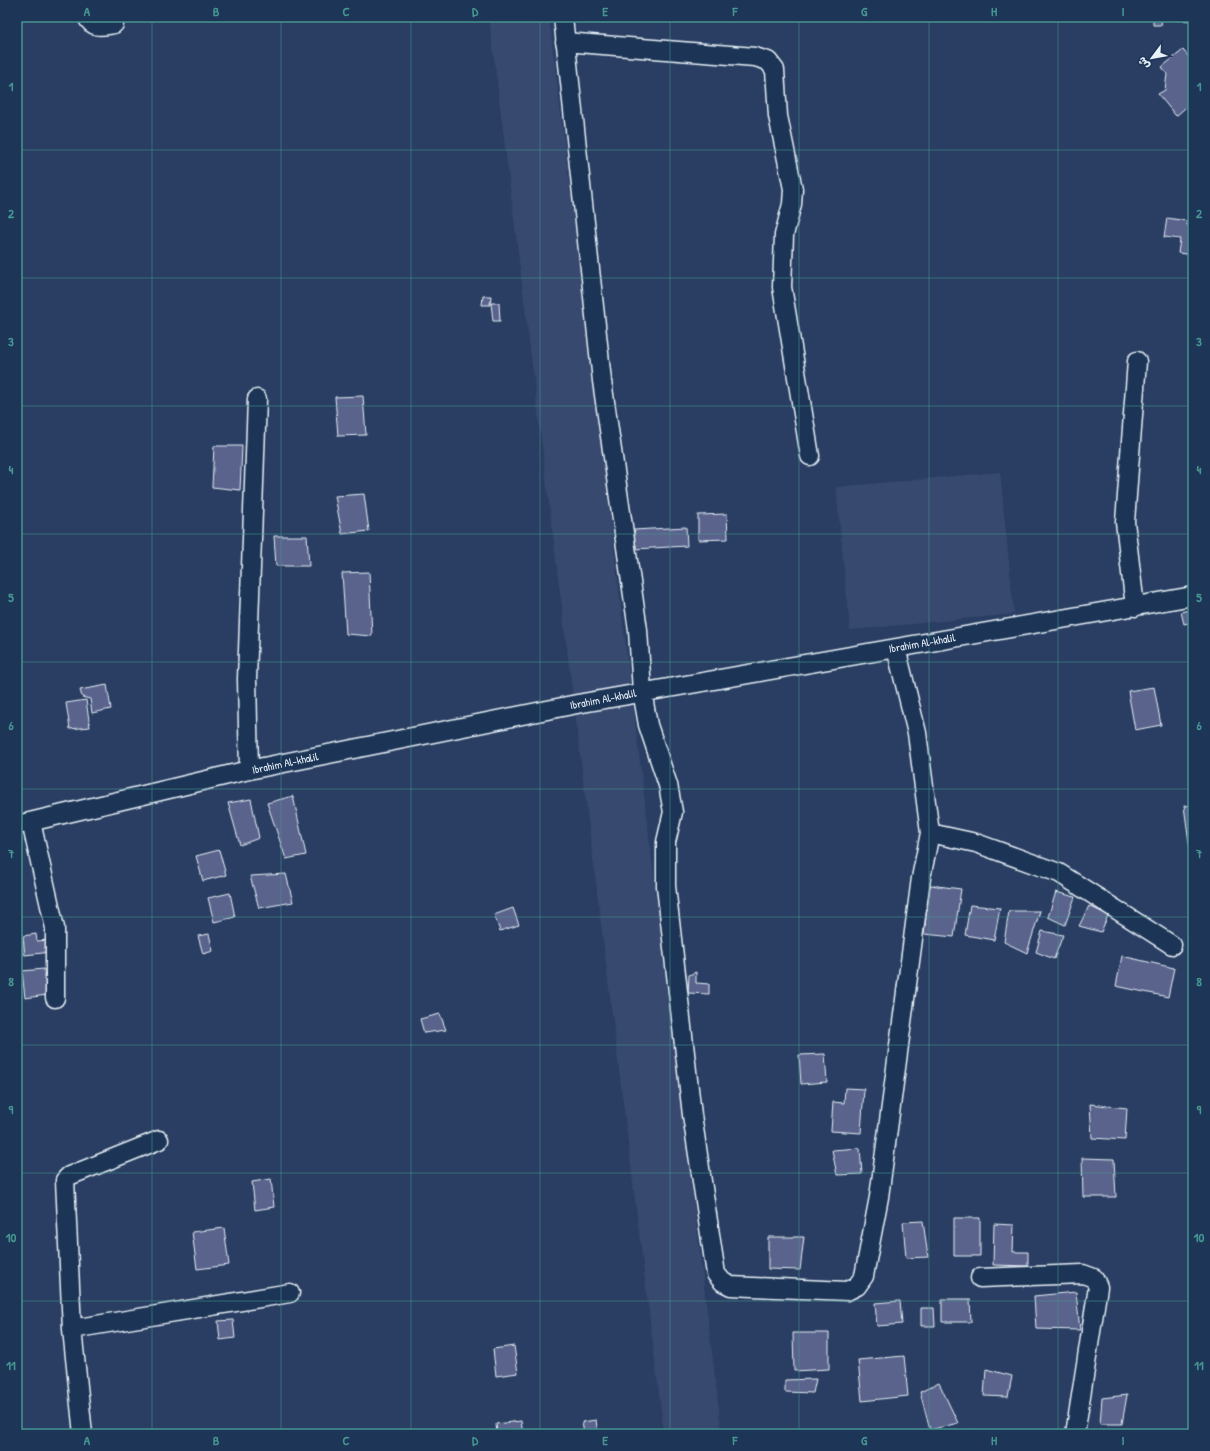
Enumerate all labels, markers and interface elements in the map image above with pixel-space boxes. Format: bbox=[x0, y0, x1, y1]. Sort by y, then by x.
text: A bbox=[84, 2, 91, 20]
text: B bbox=[213, 2, 220, 20]
text: C bbox=[342, 2, 350, 20]
text: D bbox=[472, 2, 479, 20]
text: E bbox=[602, 2, 608, 20]
text: F bbox=[732, 2, 739, 20]
text: G bbox=[861, 2, 868, 20]
text: H bbox=[991, 2, 997, 20]
text: I bbox=[1121, 2, 1125, 20]
north arrow bbox=[1132, 38, 1172, 78]
text: ش bbox=[1134, 54, 1153, 72]
text: 1 bbox=[9, 77, 14, 95]
text: 1 bbox=[1197, 77, 1202, 95]
text: 2 bbox=[8, 204, 15, 222]
text: 2 bbox=[1196, 204, 1203, 222]
text: 3 bbox=[8, 332, 14, 350]
text: 3 bbox=[1196, 332, 1202, 350]
text: 4 bbox=[9, 460, 14, 478]
text: 4 bbox=[1197, 460, 1202, 478]
text: 5 bbox=[8, 588, 14, 606]
text: 5 bbox=[1196, 588, 1202, 606]
street label: Ibrahim Al-khalil bbox=[888, 630, 956, 656]
street label: Ibrahim Al-khalil bbox=[569, 686, 637, 712]
text: 6 bbox=[8, 716, 14, 734]
text: 6 bbox=[1196, 716, 1202, 734]
street label: Ibrahim Al-khalil bbox=[251, 749, 319, 777]
text: 7 bbox=[7, 844, 15, 862]
text: 7 bbox=[1195, 844, 1203, 862]
text: 8 bbox=[8, 972, 14, 990]
text: 8 bbox=[1196, 972, 1202, 990]
text: 9 bbox=[9, 1100, 14, 1118]
text: 9 bbox=[1197, 1100, 1202, 1118]
text: 10 bbox=[6, 1228, 16, 1246]
text: 10 bbox=[1194, 1228, 1204, 1246]
text: 11 bbox=[6, 1356, 16, 1374]
text: 11 bbox=[1194, 1356, 1204, 1374]
text: A bbox=[84, 1431, 91, 1449]
text: B bbox=[213, 1431, 220, 1449]
text: C bbox=[342, 1431, 350, 1449]
text: D bbox=[472, 1431, 479, 1449]
text: E bbox=[602, 1431, 608, 1449]
text: F bbox=[732, 1431, 739, 1449]
text: G bbox=[861, 1431, 868, 1449]
text: H bbox=[991, 1431, 997, 1449]
text: I bbox=[1121, 1431, 1125, 1449]

